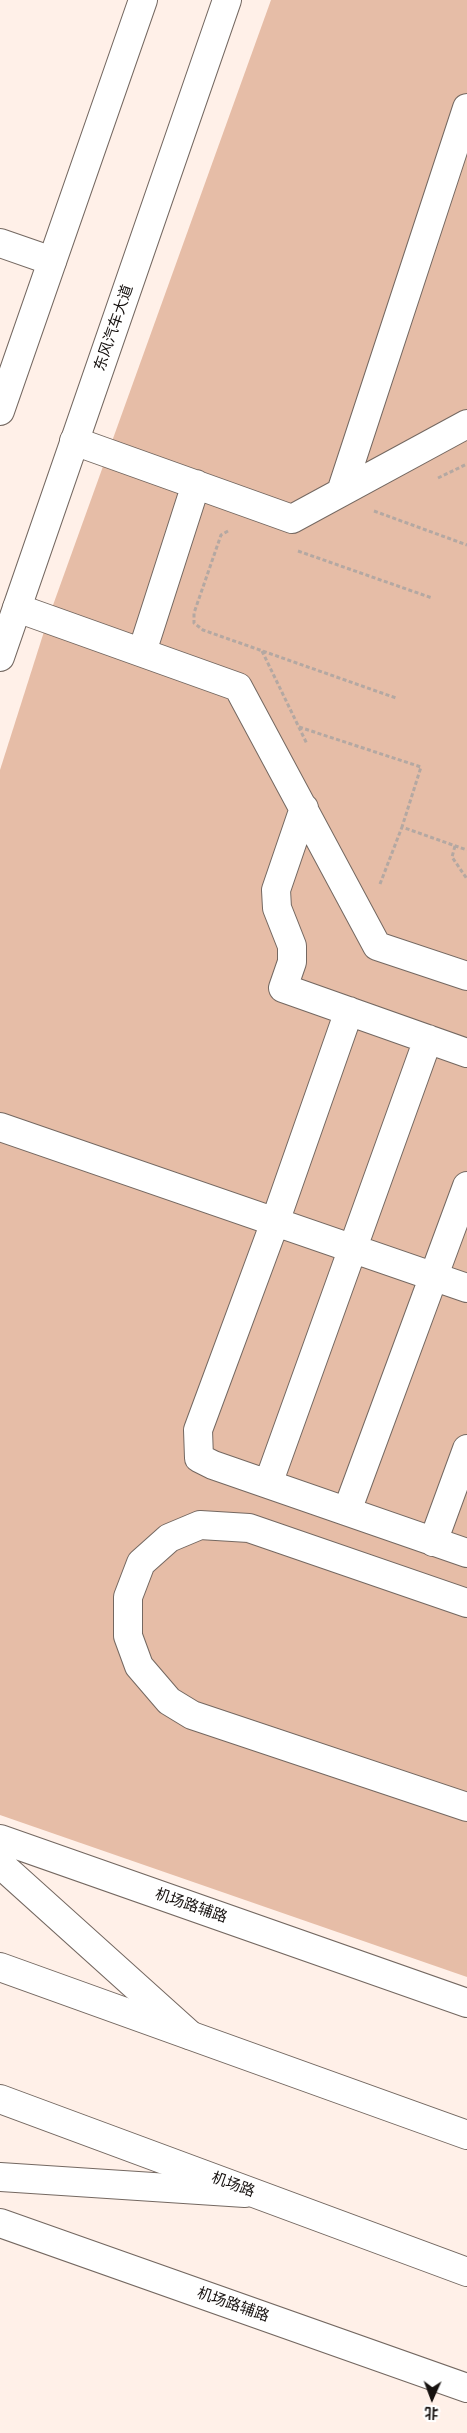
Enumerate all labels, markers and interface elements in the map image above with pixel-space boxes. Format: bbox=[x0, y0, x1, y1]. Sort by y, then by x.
street label: 东风汽车大道 bbox=[91, 283, 137, 373]
street label: 机场路辅路 bbox=[153, 1885, 229, 1927]
street label: 机场路 bbox=[209, 2169, 257, 2201]
street label: 机场路辅路 bbox=[195, 2284, 271, 2326]
north arrow bbox=[407, 2373, 457, 2423]
text: 北 bbox=[424, 2404, 439, 2422]

